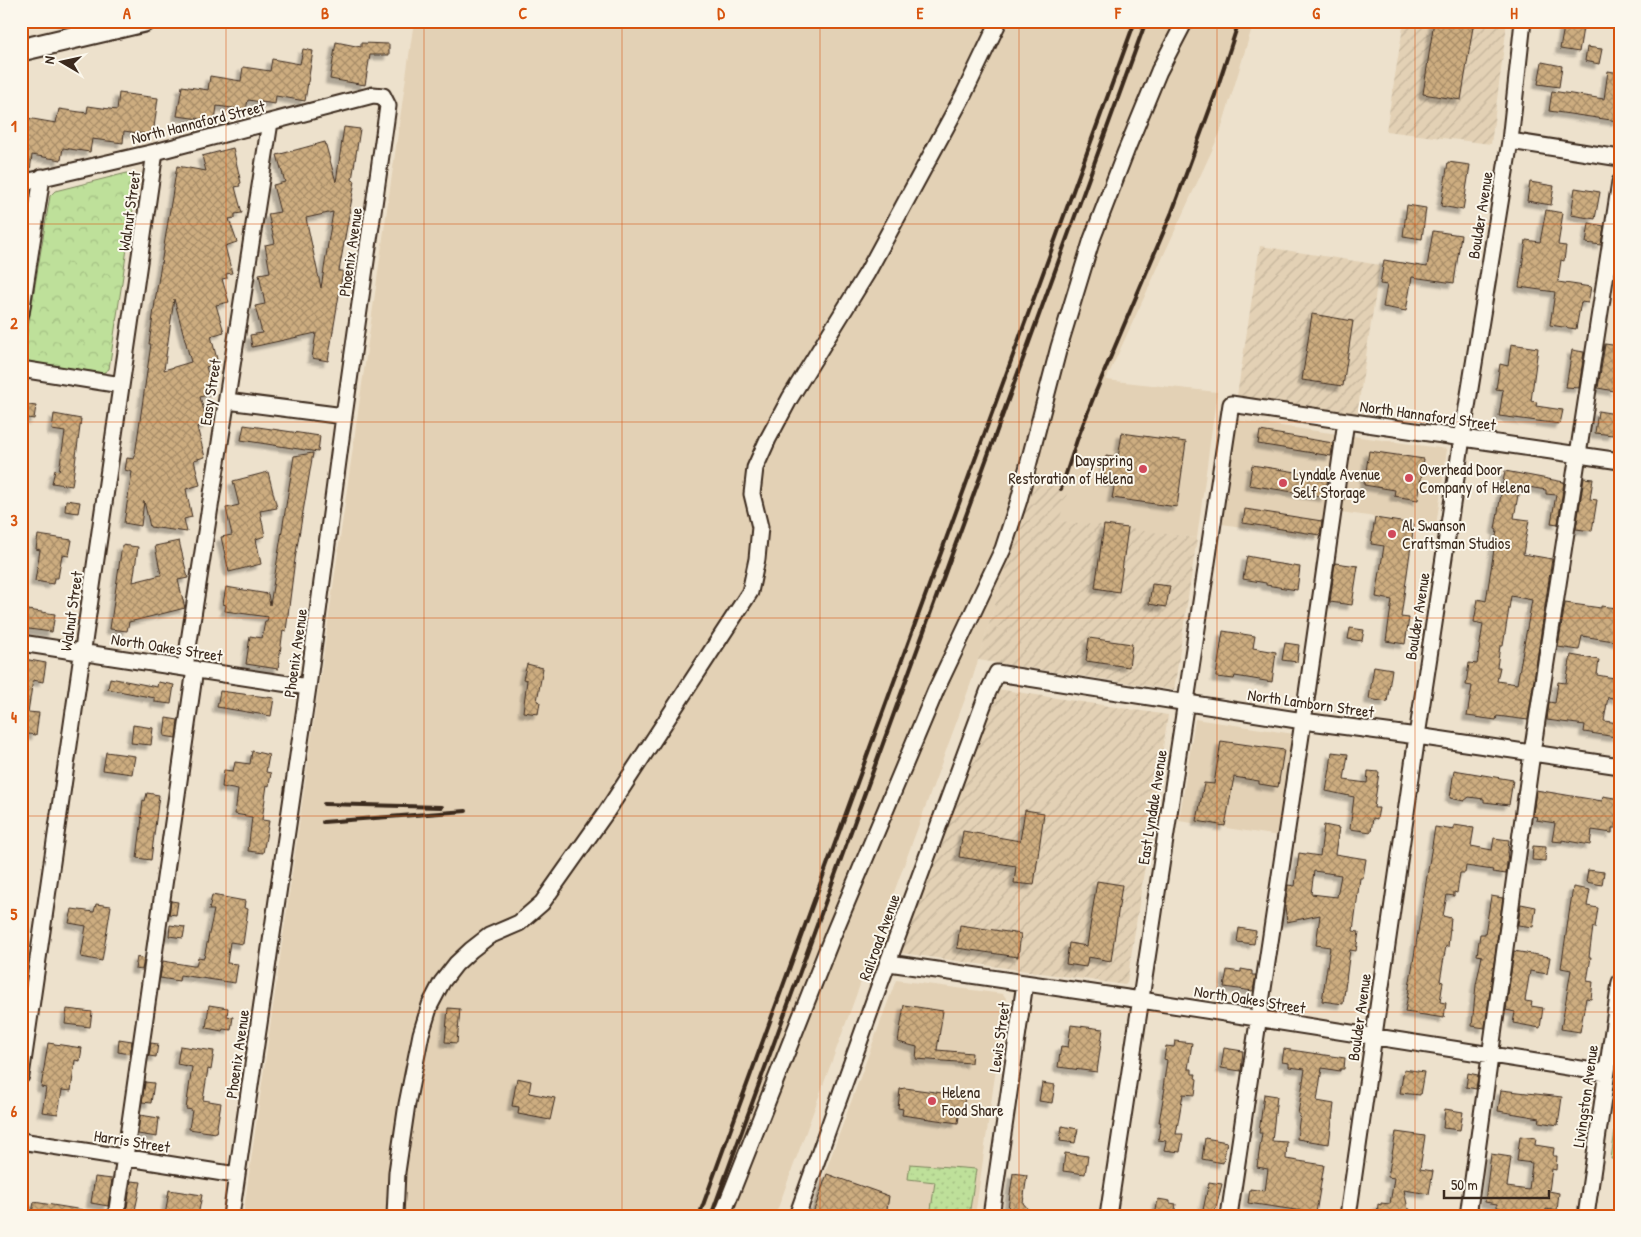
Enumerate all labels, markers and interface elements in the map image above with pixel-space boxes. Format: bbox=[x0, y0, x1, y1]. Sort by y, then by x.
text: A bbox=[123, 2, 131, 24]
text: B bbox=[321, 2, 329, 24]
text: C bbox=[519, 2, 528, 24]
text: D bbox=[717, 2, 725, 24]
text: E bbox=[916, 2, 924, 24]
text: F bbox=[1114, 2, 1122, 24]
text: G bbox=[1312, 2, 1320, 24]
text: H bbox=[1510, 2, 1518, 24]
north arrow bbox=[38, 38, 88, 88]
text: N bbox=[39, 54, 59, 65]
street label: North Hannaford Street bbox=[129, 95, 268, 149]
text: 1 bbox=[11, 115, 17, 137]
street label: Walnut Street bbox=[113, 169, 146, 252]
street label: Boulder Avenue bbox=[1462, 169, 1498, 260]
street label: Phoenix Avenue bbox=[333, 206, 367, 298]
text: 2 bbox=[10, 312, 18, 334]
street label: Easy Street bbox=[194, 357, 226, 427]
street label: North Hannaford Street bbox=[1359, 395, 1498, 435]
place label: Dayspring Restoration of Helena bbox=[1009, 449, 1133, 489]
place label: Overhead Door Company of Helena bbox=[1419, 458, 1530, 498]
marker: Dayspring Restoration of Helena bbox=[1137, 463, 1149, 475]
place label: Lyndale Avenue Self Storage bbox=[1293, 463, 1381, 503]
marker: Overhead Door Company of Helena bbox=[1403, 472, 1415, 484]
marker: Lyndale Avenue Self Storage bbox=[1277, 477, 1289, 489]
text: 3 bbox=[10, 509, 18, 531]
place label: Al Swanson Craftsman Studios bbox=[1402, 514, 1510, 554]
marker: Al Swanson Craftsman Studios bbox=[1386, 528, 1398, 540]
street label: Walnut Street bbox=[55, 569, 88, 652]
street label: Boulder Avenue bbox=[1399, 570, 1435, 661]
street label: Phoenix Avenue bbox=[278, 607, 312, 699]
street label: North Oakes Street bbox=[110, 627, 225, 667]
street label: North Lamborn Street bbox=[1246, 683, 1376, 723]
text: 4 bbox=[11, 706, 17, 728]
street label: East Lyndale Avenue bbox=[1132, 747, 1172, 866]
street label: Railroad Avenue bbox=[853, 890, 905, 983]
text: 5 bbox=[11, 903, 18, 925]
street label: Boulder Avenue bbox=[1342, 971, 1376, 1062]
street label: North Oakes Street bbox=[1193, 979, 1308, 1019]
street label: Lewis Street bbox=[983, 1000, 1015, 1073]
street label: Phoenix Avenue bbox=[220, 1008, 254, 1100]
street label: Livingston Avenue bbox=[1567, 1043, 1603, 1149]
place label: Helena Food Share bbox=[941, 1081, 1004, 1121]
marker: Helena Food Share bbox=[926, 1095, 938, 1107]
text: 6 bbox=[11, 1100, 18, 1122]
street label: Harris Street bbox=[92, 1124, 172, 1158]
scale bar bbox=[1444, 1167, 1548, 1199]
text: 50 m bbox=[1451, 1174, 1478, 1195]

